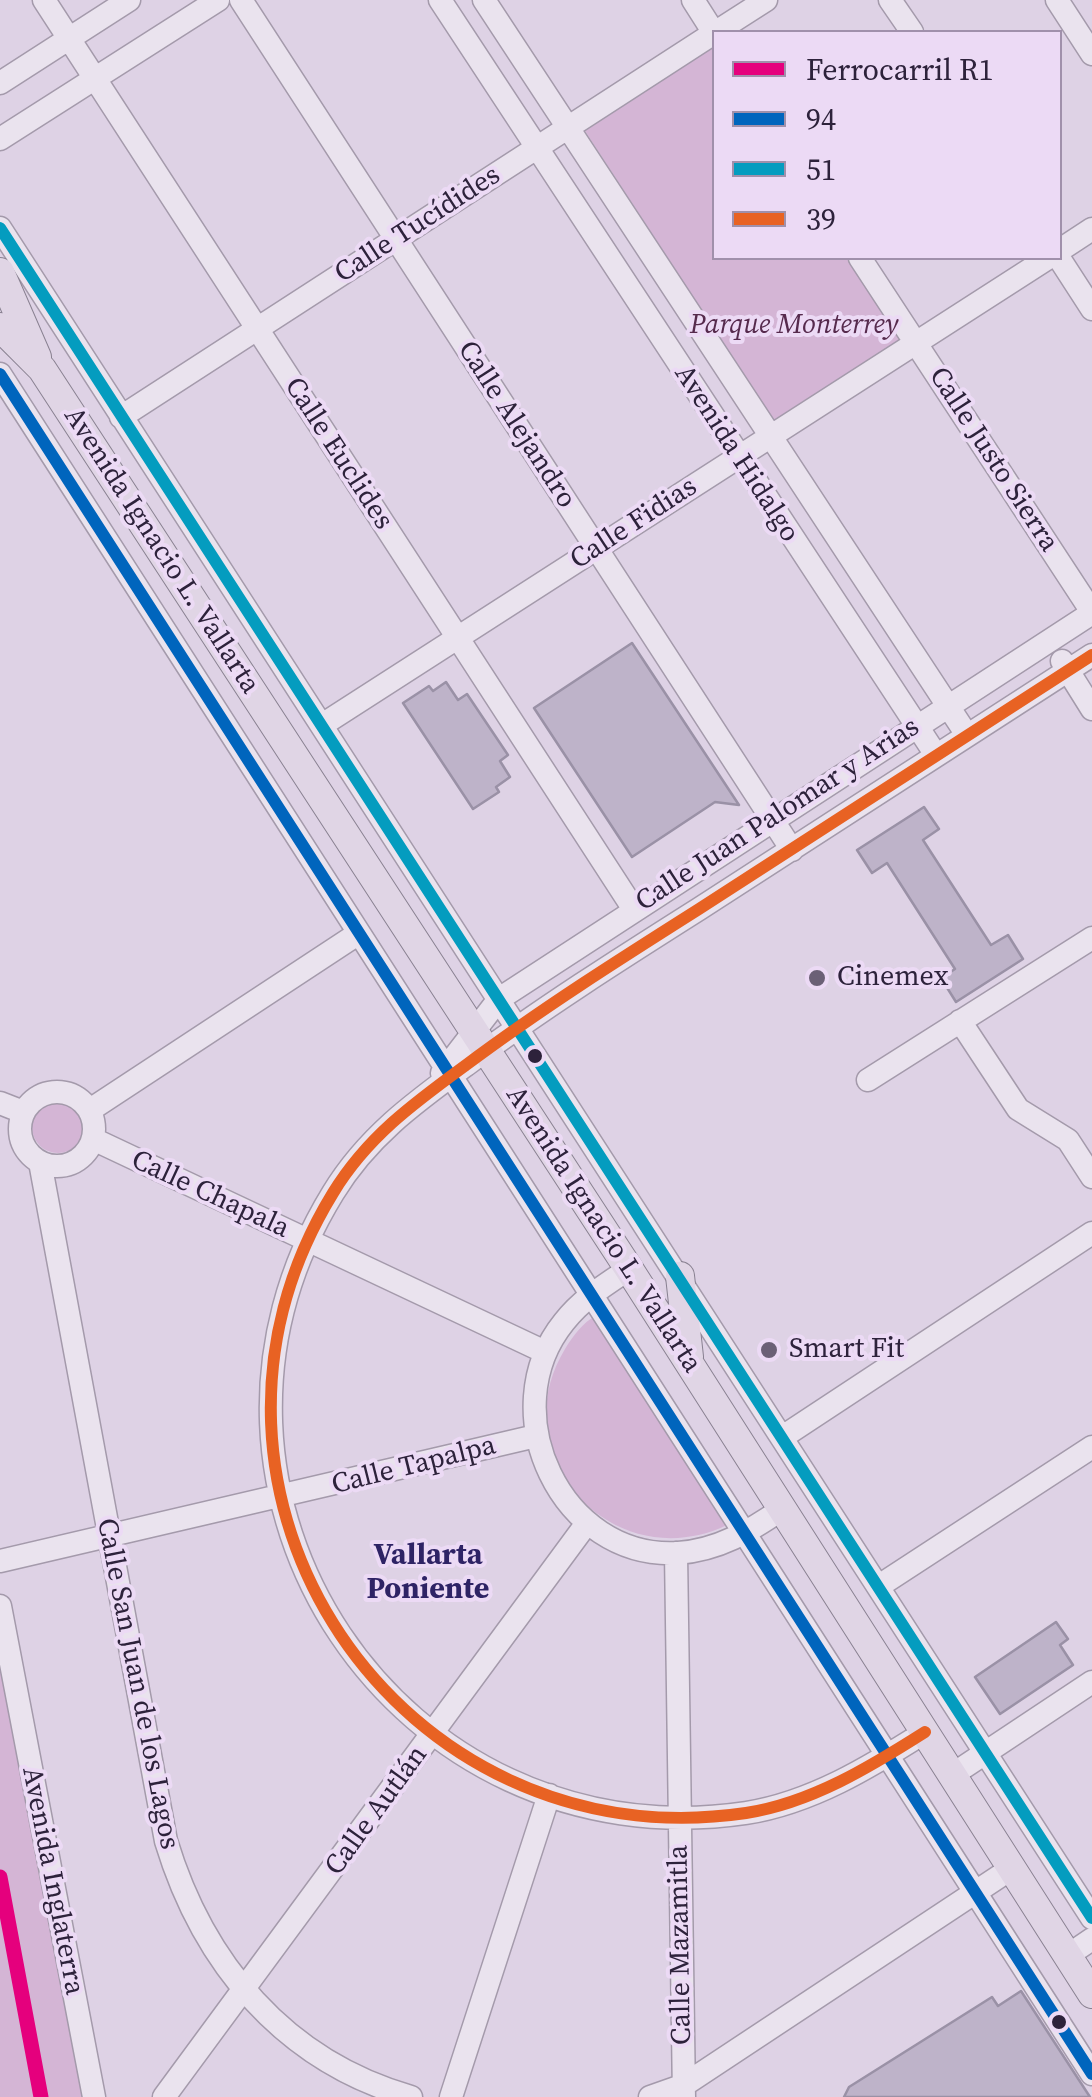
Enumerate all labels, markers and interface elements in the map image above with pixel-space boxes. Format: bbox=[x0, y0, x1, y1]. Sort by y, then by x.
legend bbox=[712, 30, 1062, 260]
text: Ferrocarril R1 bbox=[806, 49, 994, 90]
text: 94 bbox=[806, 99, 836, 140]
text: 51 bbox=[806, 149, 836, 190]
street label: Calle Tucídides bbox=[329, 159, 507, 291]
text: 39 bbox=[806, 199, 836, 240]
park label: Parque Monterrey bbox=[690, 309, 898, 343]
street label: Calle Alejandro bbox=[450, 335, 582, 515]
street label: Avenida Hidalgo bbox=[666, 359, 806, 549]
street label: Calle Justo Sierra bbox=[921, 361, 1065, 559]
street label: Calle Euclides bbox=[276, 372, 400, 536]
street label: Avenida Ignacio L. Vallarta bbox=[56, 402, 266, 700]
street label: Calle Fidias bbox=[564, 471, 704, 577]
street label: Calle Juan Palomar y Arias bbox=[630, 711, 926, 919]
place label: Cinemex bbox=[837, 961, 948, 995]
marker: Cinemex bbox=[806, 967, 828, 989]
unlabelled marker bbox=[525, 1046, 545, 1066]
street label: Avenida Ignacio L. Vallarta bbox=[498, 1081, 708, 1379]
street label: Calle Chapala bbox=[126, 1144, 294, 1246]
place label: Smart Fit bbox=[789, 1333, 904, 1367]
marker: Smart Fit bbox=[758, 1339, 780, 1361]
street label: Calle Tapalpa bbox=[329, 1429, 499, 1503]
street label: Calle San Juan de los Lagos bbox=[88, 1516, 186, 1852]
district label: Vallarta Poniente bbox=[367, 1538, 489, 1608]
street label: Calle Autlán bbox=[319, 1740, 435, 1882]
street label: Avenida Inglaterra bbox=[13, 1764, 91, 1998]
street label: Calle Mazamitla bbox=[662, 1845, 700, 2045]
unlabelled marker bbox=[1049, 2012, 1069, 2032]

